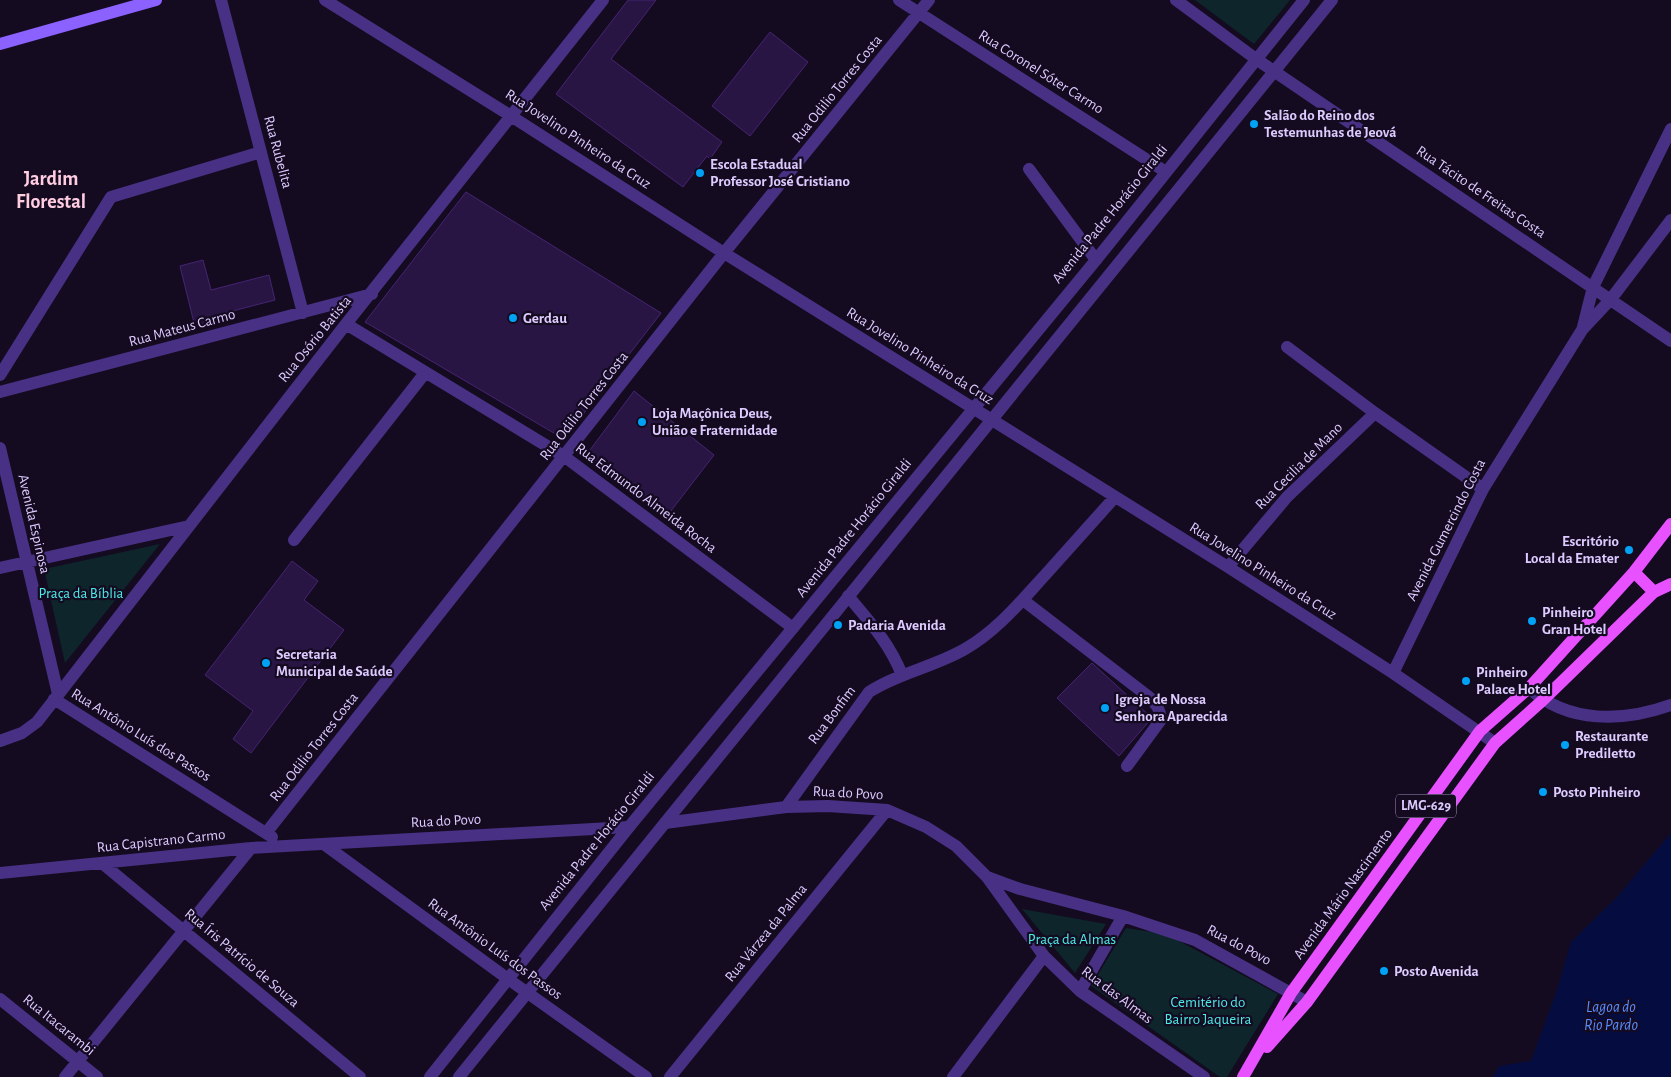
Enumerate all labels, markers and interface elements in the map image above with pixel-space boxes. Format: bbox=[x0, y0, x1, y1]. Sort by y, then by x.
street label: Rua Coronel Sóter Carmo bbox=[976, 27, 1106, 117]
street label: Rua Odilio Torres Costa bbox=[789, 32, 885, 146]
street label: Rua Jovelino Pinheiro da Cruz bbox=[503, 86, 653, 192]
place label: Salão do Reino dos Testemunhas de Jeová bbox=[1264, 108, 1396, 140]
street label: Rua Rubelita bbox=[261, 114, 295, 190]
marker: Salão do Reino dos Testemunhas de Jeová bbox=[1248, 118, 1260, 130]
street label: Avenida Padre Horácio Giraldi bbox=[1050, 142, 1170, 286]
street label: Rua Tácito de Freitas Costa bbox=[1414, 143, 1548, 241]
place label: Escola Estadual Professor José Cristiano bbox=[710, 157, 850, 189]
marker: Escola Estadual Professor José Cristiano bbox=[694, 167, 706, 179]
district label: Jardim Florestal bbox=[16, 169, 86, 212]
street label: Rua Osório Batista bbox=[276, 293, 354, 385]
street label: Rua Jovelino Pinheiro da Cruz bbox=[844, 305, 996, 407]
street label: Rua Mateus Carmo bbox=[127, 307, 237, 349]
place label: Gerdau bbox=[523, 311, 567, 326]
marker: Gerdau bbox=[507, 312, 519, 324]
street label: Rua Odilio Torres Costa bbox=[537, 349, 631, 463]
place label: Loja Maçônica Deus, União e Fraternidade bbox=[652, 406, 777, 438]
marker: Loja Maçônica Deus, União e Fraternidade bbox=[636, 416, 648, 428]
street label: Rua Cecilia de Mano bbox=[1253, 420, 1345, 512]
street label: Rua Edmundo Almeida Rocha bbox=[573, 440, 719, 556]
street label: Avenida Padre Horácio Giraldi bbox=[794, 456, 914, 600]
street label: Avenida Gumercindo Costa bbox=[1404, 457, 1488, 603]
street label: Avenida Espinosa bbox=[15, 473, 53, 575]
street label: Rua Jovelino Pinheiro da Cruz bbox=[1187, 520, 1339, 622]
place label: Escritório Local da Emater bbox=[1525, 534, 1620, 566]
marker: Escritório Local da Emater bbox=[1623, 544, 1635, 556]
park label: Praça da Bíblia bbox=[38, 586, 124, 601]
place label: Pinheiro Gran Hotel bbox=[1542, 605, 1607, 637]
marker: Pinheiro Gran Hotel bbox=[1526, 615, 1538, 627]
place label: Padaria Avenida bbox=[848, 618, 946, 633]
marker: Padaria Avenida bbox=[832, 619, 844, 631]
place label: Secretaria Municipal de Saúde bbox=[276, 647, 393, 679]
marker: Secretaria Municipal de Saúde bbox=[260, 657, 272, 669]
place label: Pinheiro Palace Hotel bbox=[1476, 665, 1551, 697]
marker: Pinheiro Palace Hotel bbox=[1460, 675, 1472, 687]
street label: Rua Bonfim bbox=[806, 683, 858, 747]
street label: Rua Antônio Luís dos Passos bbox=[69, 686, 213, 784]
street label: Rua Odilio Torres Costa bbox=[267, 690, 361, 804]
place label: Igreja de Nossa Senhora Aparecida bbox=[1115, 692, 1228, 724]
marker: Igreja de Nossa Senhora Aparecida bbox=[1099, 702, 1111, 714]
place label: Restaurante Prediletto bbox=[1575, 729, 1648, 761]
marker: Restaurante Prediletto bbox=[1559, 739, 1571, 751]
street label: Avenida Padre Horácio Giraldi bbox=[537, 769, 657, 913]
street label: Rua do Povo bbox=[812, 784, 884, 802]
place label: Posto Pinheiro bbox=[1553, 785, 1640, 800]
marker: Posto Pinheiro bbox=[1537, 786, 1549, 798]
road number: LMG-629 bbox=[1396, 794, 1456, 818]
street label: Rua do Povo bbox=[410, 812, 482, 830]
street label: Avenida Mário Nascimento bbox=[1291, 826, 1395, 962]
street label: Rua Capistrano Carmo bbox=[96, 827, 226, 855]
street label: Rua Várzea da Palma bbox=[722, 881, 810, 985]
street label: Rua Antônio Luís dos Passos bbox=[425, 896, 565, 1002]
street label: Rua Íris Patrício de Souza bbox=[182, 904, 303, 1010]
street label: Rua do Povo bbox=[1204, 922, 1274, 968]
park label: Praça da Almas bbox=[1028, 932, 1116, 947]
street label: Rua das Almas bbox=[1079, 964, 1155, 1026]
place label: Posto Avenida bbox=[1394, 964, 1479, 979]
marker: Posto Avenida bbox=[1378, 965, 1390, 977]
street label: Rua Itacarambi bbox=[20, 992, 98, 1058]
park label: Cemitério do Bairro Jaqueira bbox=[1165, 995, 1251, 1027]
water label: Lagoa do Rio Pardo bbox=[1584, 999, 1638, 1033]

